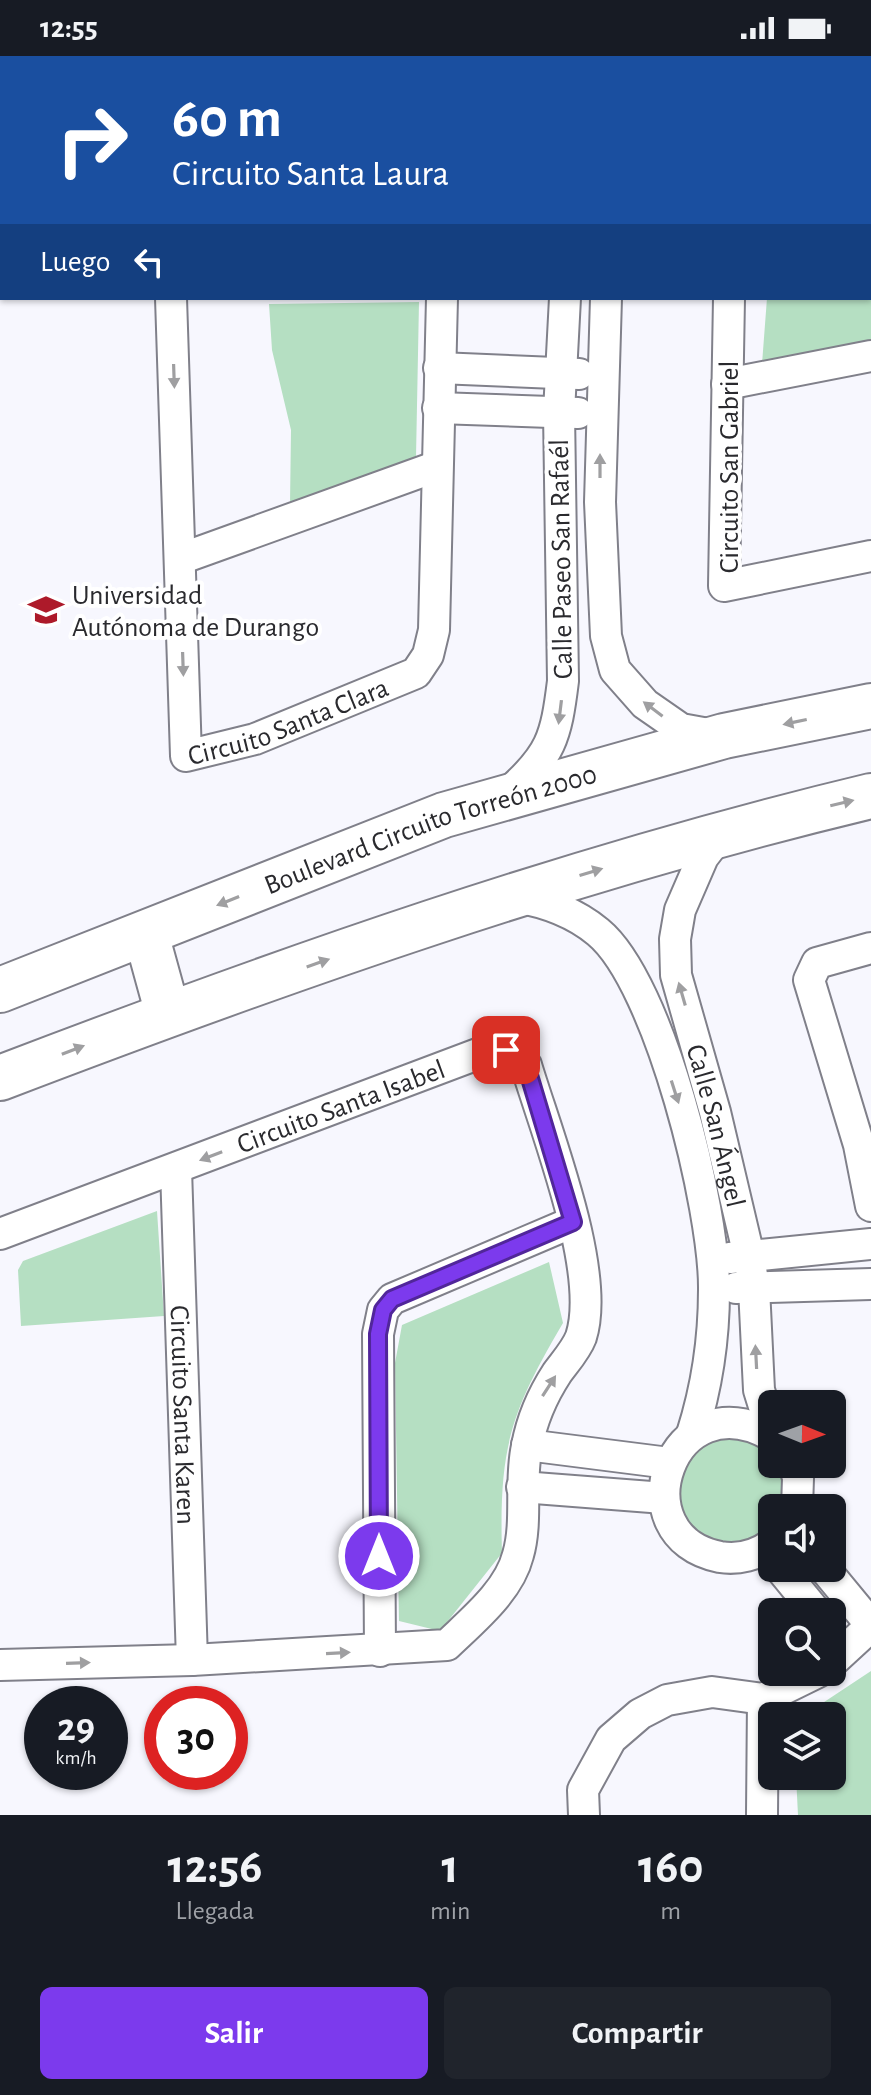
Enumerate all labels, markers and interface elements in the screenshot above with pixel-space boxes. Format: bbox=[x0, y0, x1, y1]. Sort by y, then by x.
text: 12:55 bbox=[40, 13, 98, 43]
icon: right bbox=[40, 88, 144, 192]
text: 60 m bbox=[172, 91, 282, 147]
text: Circuito Santa Laura bbox=[172, 156, 449, 192]
icon: left bbox=[127, 240, 171, 284]
text: Luego bbox=[40, 247, 111, 277]
street label: Circuito San Gabriel bbox=[716, 361, 744, 573]
one-way arrow bbox=[167, 364, 180, 389]
street label: Calle Paseo San Rafaél bbox=[546, 439, 578, 679]
one-way arrow bbox=[594, 453, 606, 478]
place label: Universidad Autónoma de Durango bbox=[72, 582, 319, 642]
school or university icon: Universidad Autónoma de Durango bbox=[27, 591, 65, 629]
one-way arrow bbox=[177, 652, 190, 677]
street label: Circuito Santa Clara bbox=[185, 674, 393, 771]
one-way arrow bbox=[553, 699, 566, 724]
one-way arrow bbox=[642, 701, 664, 717]
one-way arrow bbox=[782, 716, 807, 729]
street label: Boulevard Circuito Torreón 2000 bbox=[261, 761, 600, 900]
one-way arrow bbox=[829, 797, 854, 809]
one-way arrow bbox=[579, 865, 603, 878]
one-way arrow bbox=[216, 895, 240, 908]
one-way arrow bbox=[306, 956, 330, 968]
one-way arrow bbox=[675, 981, 688, 1005]
pin bbox=[472, 1016, 540, 1084]
icon: arrive bbox=[484, 1028, 528, 1072]
street label: Calle San Ángel bbox=[680, 1041, 749, 1210]
one-way arrow bbox=[61, 1043, 85, 1056]
street label: Circuito Santa Isabel bbox=[233, 1056, 449, 1159]
one-way arrow bbox=[669, 1081, 682, 1105]
one-way arrow bbox=[199, 1150, 223, 1163]
street label: Circuito Santa Karen bbox=[164, 1305, 200, 1525]
one-way arrow bbox=[749, 1344, 762, 1369]
one-way arrow bbox=[541, 1375, 555, 1397]
north arrow bbox=[758, 1390, 846, 1478]
map controls bbox=[758, 1390, 846, 1790]
button: sound bbox=[758, 1494, 846, 1582]
position arrow bbox=[337, 1514, 421, 1598]
button: search bbox=[758, 1598, 846, 1686]
one-way arrow bbox=[326, 1646, 351, 1659]
one-way arrow bbox=[66, 1657, 91, 1669]
speed limit sign: 30 bbox=[144, 1686, 248, 1790]
button: layers bbox=[758, 1702, 846, 1790]
text: 29 bbox=[57, 1708, 95, 1748]
text: km/h bbox=[55, 1748, 97, 1768]
text: 12:56 bbox=[168, 1844, 262, 1892]
text: 1 bbox=[442, 1844, 459, 1892]
text: 160 bbox=[638, 1844, 703, 1892]
text: Llegada bbox=[176, 1898, 254, 1924]
text: min bbox=[430, 1898, 470, 1924]
text: m bbox=[660, 1898, 681, 1924]
button: Salir bbox=[40, 1987, 428, 2079]
button: Compartir bbox=[444, 1987, 831, 2079]

